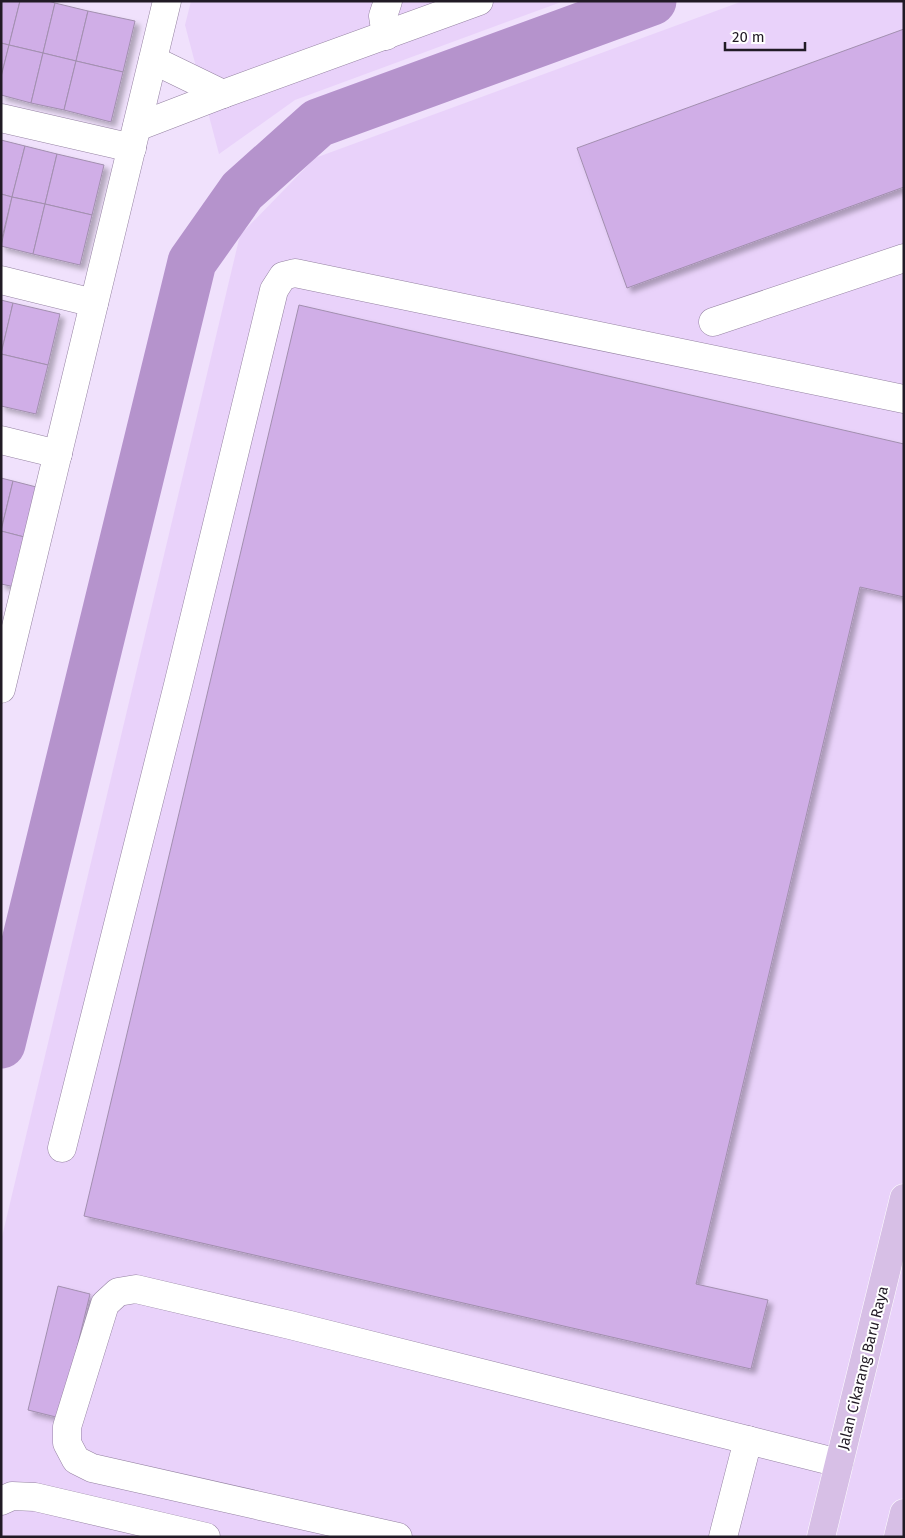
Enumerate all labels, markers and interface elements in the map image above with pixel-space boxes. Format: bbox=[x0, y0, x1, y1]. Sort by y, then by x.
scale bar bbox=[725, 20, 805, 52]
text: 20 m bbox=[732, 28, 765, 46]
street label: Jalan Cikarang Baru Raya bbox=[834, 1284, 892, 1452]

